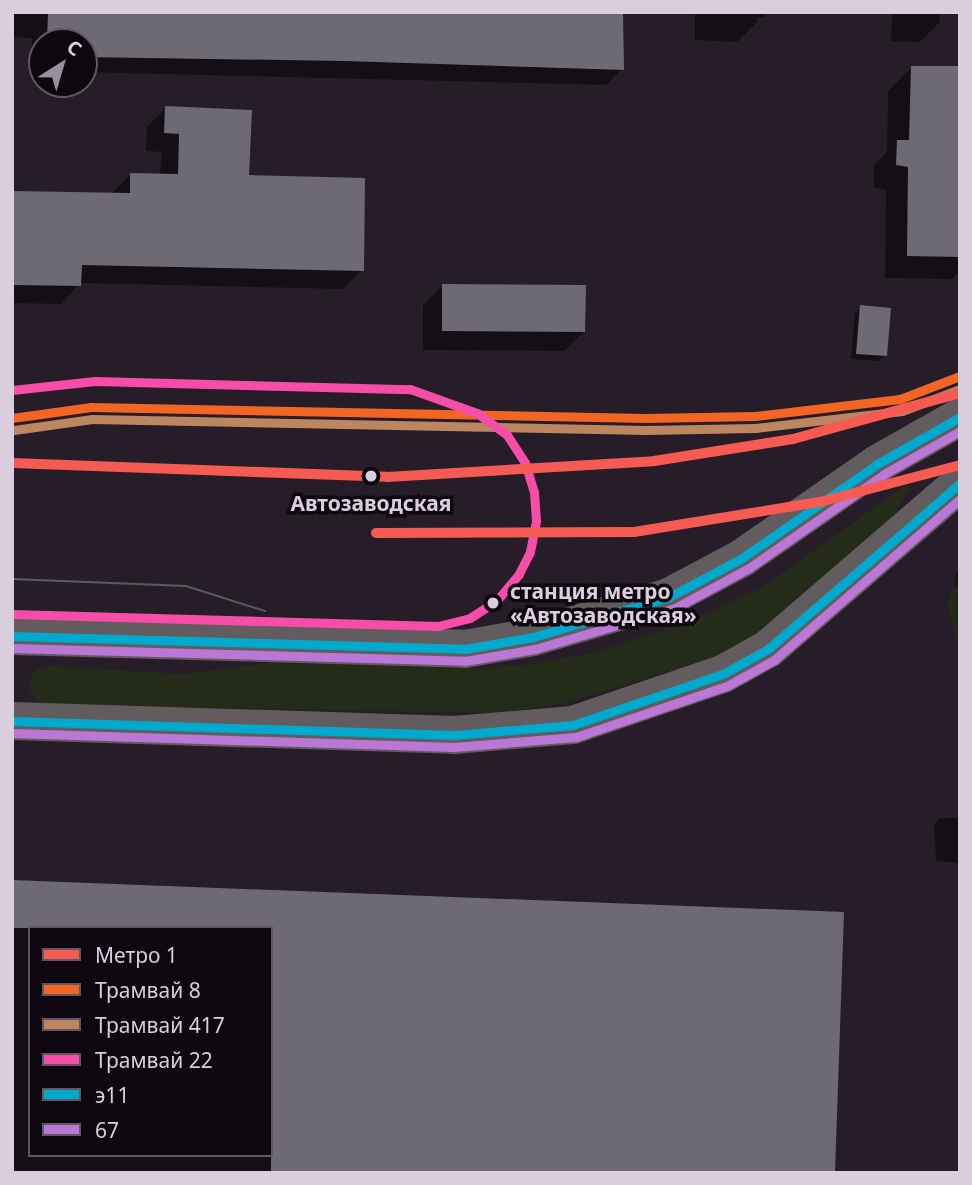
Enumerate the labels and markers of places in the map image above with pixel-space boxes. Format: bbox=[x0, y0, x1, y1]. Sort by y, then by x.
marker: Автозаводская bbox=[360, 465, 382, 487]
place label: Автозаводская bbox=[290, 490, 452, 516]
place label: станция метро «Автозаводская» bbox=[510, 578, 697, 628]
marker: станция метро «Автозаводская» bbox=[482, 592, 504, 614]

